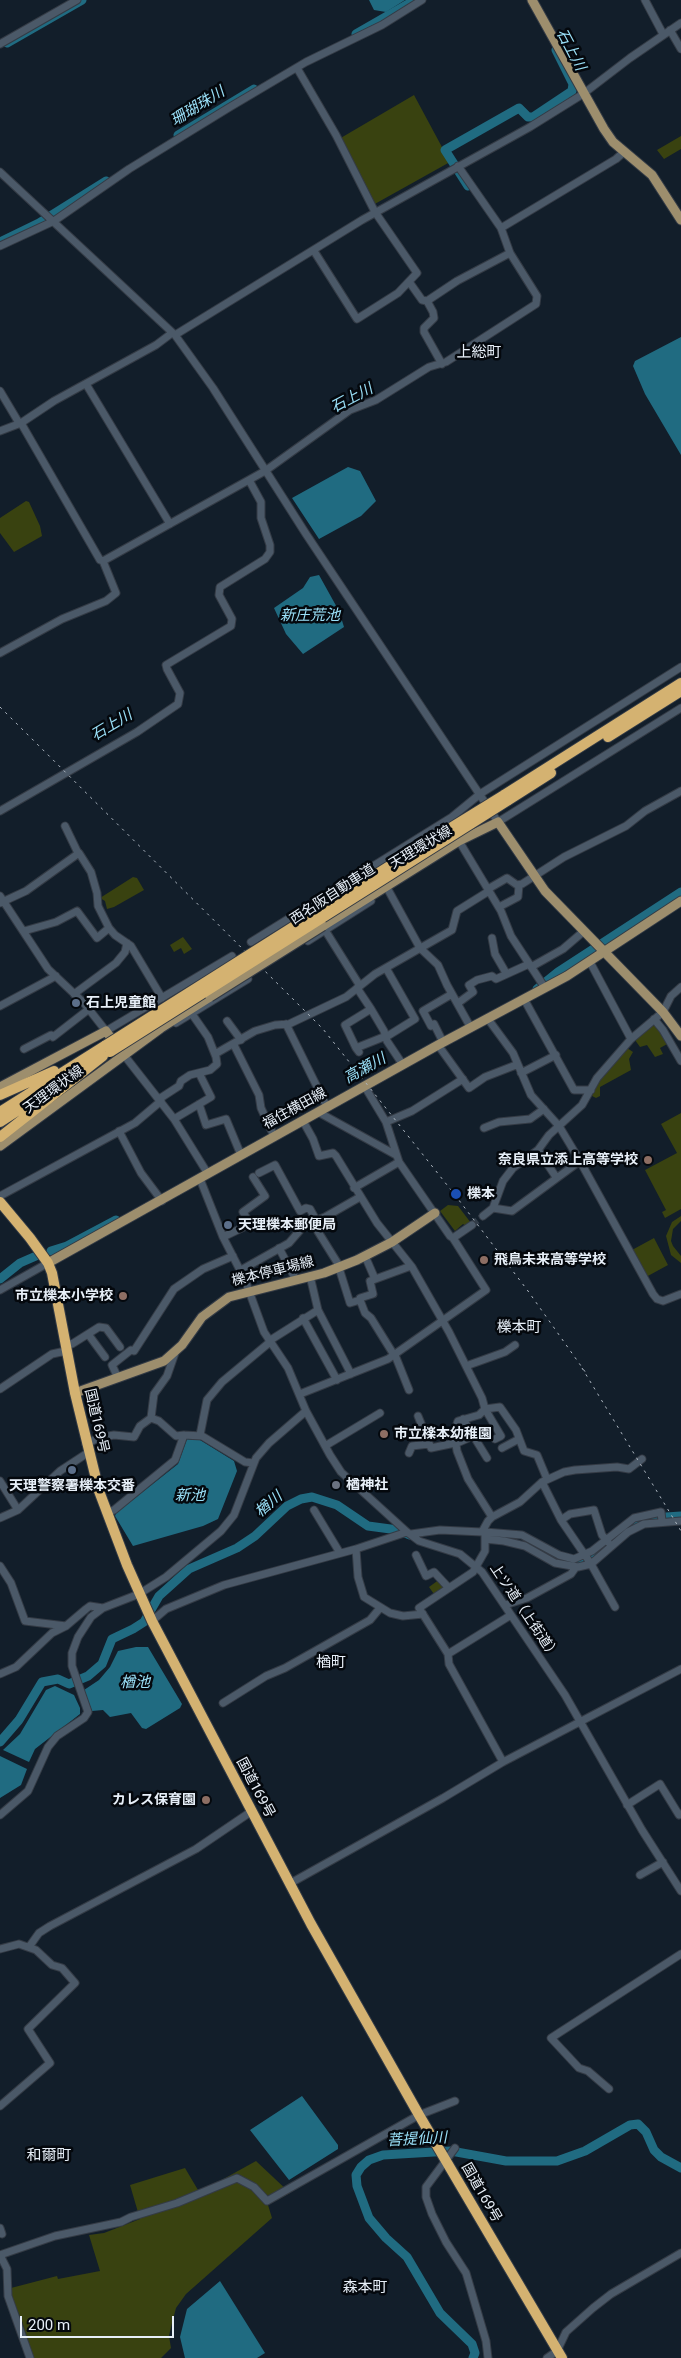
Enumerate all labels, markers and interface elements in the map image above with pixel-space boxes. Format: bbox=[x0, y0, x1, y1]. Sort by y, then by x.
water label: 石上川 bbox=[551, 26, 589, 74]
water label: 珊瑚珠川 bbox=[168, 83, 228, 131]
district label: 上総町 bbox=[457, 344, 501, 362]
water label: 石上川 bbox=[328, 380, 376, 418]
water label: 新庄荒池 bbox=[280, 607, 340, 625]
water label: 石上川 bbox=[88, 707, 136, 745]
street label: 天理環状線 bbox=[387, 823, 455, 873]
street label: 西名阪自動車道 bbox=[287, 861, 379, 929]
place label: 石上児童館 bbox=[86, 995, 156, 1011]
marker: 石上児童館 bbox=[70, 997, 82, 1009]
water label: 高瀬川 bbox=[341, 1050, 389, 1088]
street label: 天理環状線 bbox=[21, 1063, 87, 1117]
street label: 福住横田線 bbox=[260, 1085, 330, 1133]
place label: 奈良県立添上高等学校 bbox=[498, 1152, 638, 1168]
marker: 奈良県立添上高等学校 bbox=[642, 1154, 654, 1166]
place label: 櫟本 bbox=[467, 1186, 495, 1202]
marker: 櫟本 bbox=[449, 1187, 463, 1201]
place label: 天理櫟本郵便局 bbox=[238, 1217, 336, 1233]
marker: 天理櫟本郵便局 bbox=[222, 1219, 234, 1231]
place label: 飛鳥未来高等学校 bbox=[494, 1252, 606, 1268]
street label: 櫟本停車場線 bbox=[230, 1254, 316, 1290]
marker: 飛鳥未来高等学校 bbox=[478, 1254, 490, 1266]
place label: 市立櫟本小学校 bbox=[15, 1288, 113, 1304]
marker: 市立櫟本小学校 bbox=[117, 1290, 129, 1302]
district label: 櫟本町 bbox=[497, 1319, 541, 1337]
street label: 国道169号 bbox=[80, 1387, 112, 1455]
place label: 市立檪本幼稚園 bbox=[394, 1426, 492, 1442]
marker: 市立檪本幼稚園 bbox=[378, 1428, 390, 1440]
marker: 天理警察署櫟本交番 bbox=[66, 1464, 78, 1476]
place label: 楢神社 bbox=[346, 1477, 388, 1493]
place label: 天理警察署櫟本交番 bbox=[9, 1478, 135, 1494]
marker: 楢神社 bbox=[330, 1479, 342, 1491]
water label: 新池 bbox=[175, 1487, 205, 1505]
water label: 楢川 bbox=[252, 1488, 286, 1522]
street label: 上ツ道（上街道） bbox=[486, 1561, 562, 1663]
district label: 楢町 bbox=[316, 1654, 346, 1672]
water label: 楢池 bbox=[120, 1674, 150, 1692]
street label: 国道169号 bbox=[232, 1755, 278, 1821]
place label: カレス保育園 bbox=[112, 1792, 196, 1808]
marker: カレス保育園 bbox=[200, 1794, 212, 1806]
water label: 菩提仙川 bbox=[387, 2129, 447, 2151]
district label: 和爾町 bbox=[27, 2147, 71, 2165]
street label: 国道169号 bbox=[457, 2160, 505, 2226]
district label: 森本町 bbox=[343, 2279, 387, 2297]
scale bar bbox=[22, 2306, 176, 2338]
text: 200 m bbox=[28, 2316, 70, 2334]

